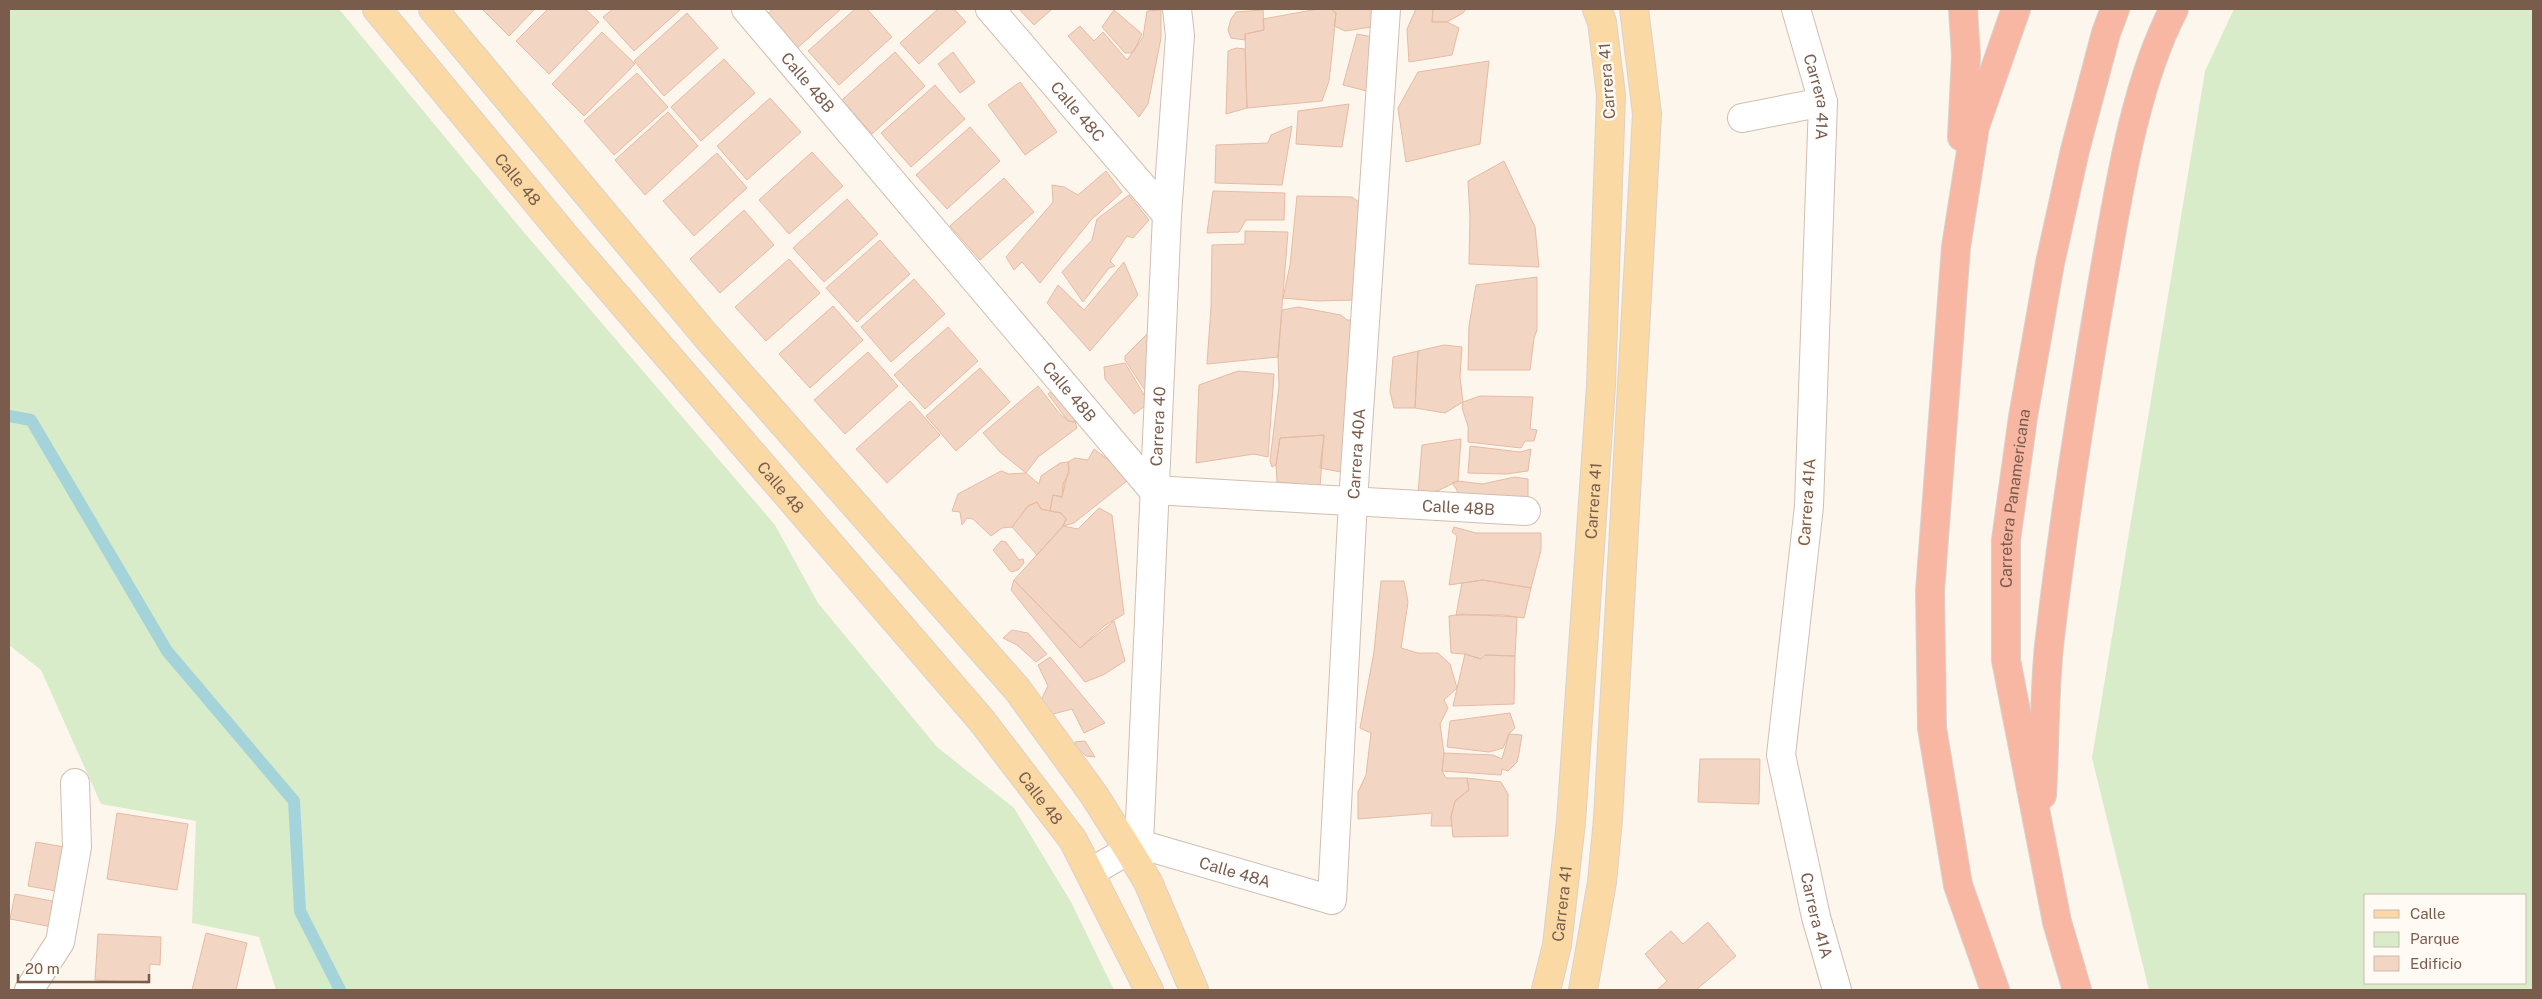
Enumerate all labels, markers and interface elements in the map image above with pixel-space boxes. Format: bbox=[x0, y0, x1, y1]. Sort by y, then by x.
street label: Carrera 41 bbox=[1595, 42, 1619, 120]
street label: Calle 48B bbox=[777, 48, 839, 116]
street label: Carrera 41A bbox=[1800, 52, 1833, 140]
street label: Calle 48C bbox=[1047, 77, 1109, 145]
street label: Calle 48 bbox=[491, 149, 545, 209]
street label: Calle 48B bbox=[1039, 358, 1100, 425]
street label: Carrera 40 bbox=[1146, 386, 1169, 467]
street label: Carrera 40A bbox=[1344, 407, 1369, 500]
street label: Carretera Panamericana bbox=[1996, 407, 2034, 588]
street label: Calle 48 bbox=[753, 458, 808, 517]
street label: Carrera 41A bbox=[1794, 458, 1820, 546]
street label: Carrera 41 bbox=[1581, 462, 1605, 540]
street label: Calle 48B bbox=[1422, 496, 1495, 519]
street label: Calle 48 bbox=[1014, 767, 1067, 828]
street label: Calle 48A bbox=[1197, 853, 1273, 891]
street label: Carrera 41 bbox=[1548, 864, 1575, 943]
street label: Carrera 41A bbox=[1797, 871, 1837, 961]
legend bbox=[2364, 894, 2527, 984]
text: Calle bbox=[2410, 905, 2446, 922]
text: Parque bbox=[2410, 930, 2460, 947]
scale bar bbox=[18, 952, 149, 984]
text: Edificio bbox=[2410, 955, 2462, 972]
text: 20 m bbox=[25, 960, 60, 977]

